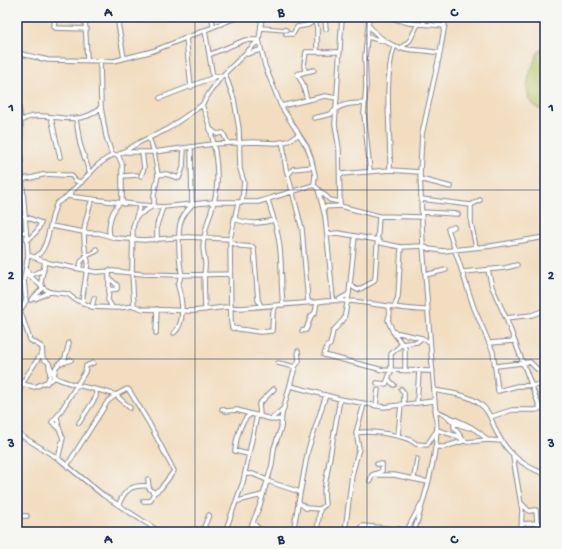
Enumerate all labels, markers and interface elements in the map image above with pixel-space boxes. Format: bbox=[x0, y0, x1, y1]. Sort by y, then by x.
text: A bbox=[103, 6, 113, 21]
text: B bbox=[277, 6, 286, 21]
text: C bbox=[449, 6, 459, 21]
text: 1 bbox=[7, 101, 14, 116]
text: 1 bbox=[547, 101, 554, 116]
text: 2 bbox=[8, 269, 15, 284]
text: 2 bbox=[548, 269, 555, 284]
text: 3 bbox=[7, 437, 15, 452]
text: 3 bbox=[547, 437, 555, 452]
text: A bbox=[103, 533, 113, 548]
text: B bbox=[277, 533, 286, 548]
text: C bbox=[449, 533, 459, 548]

